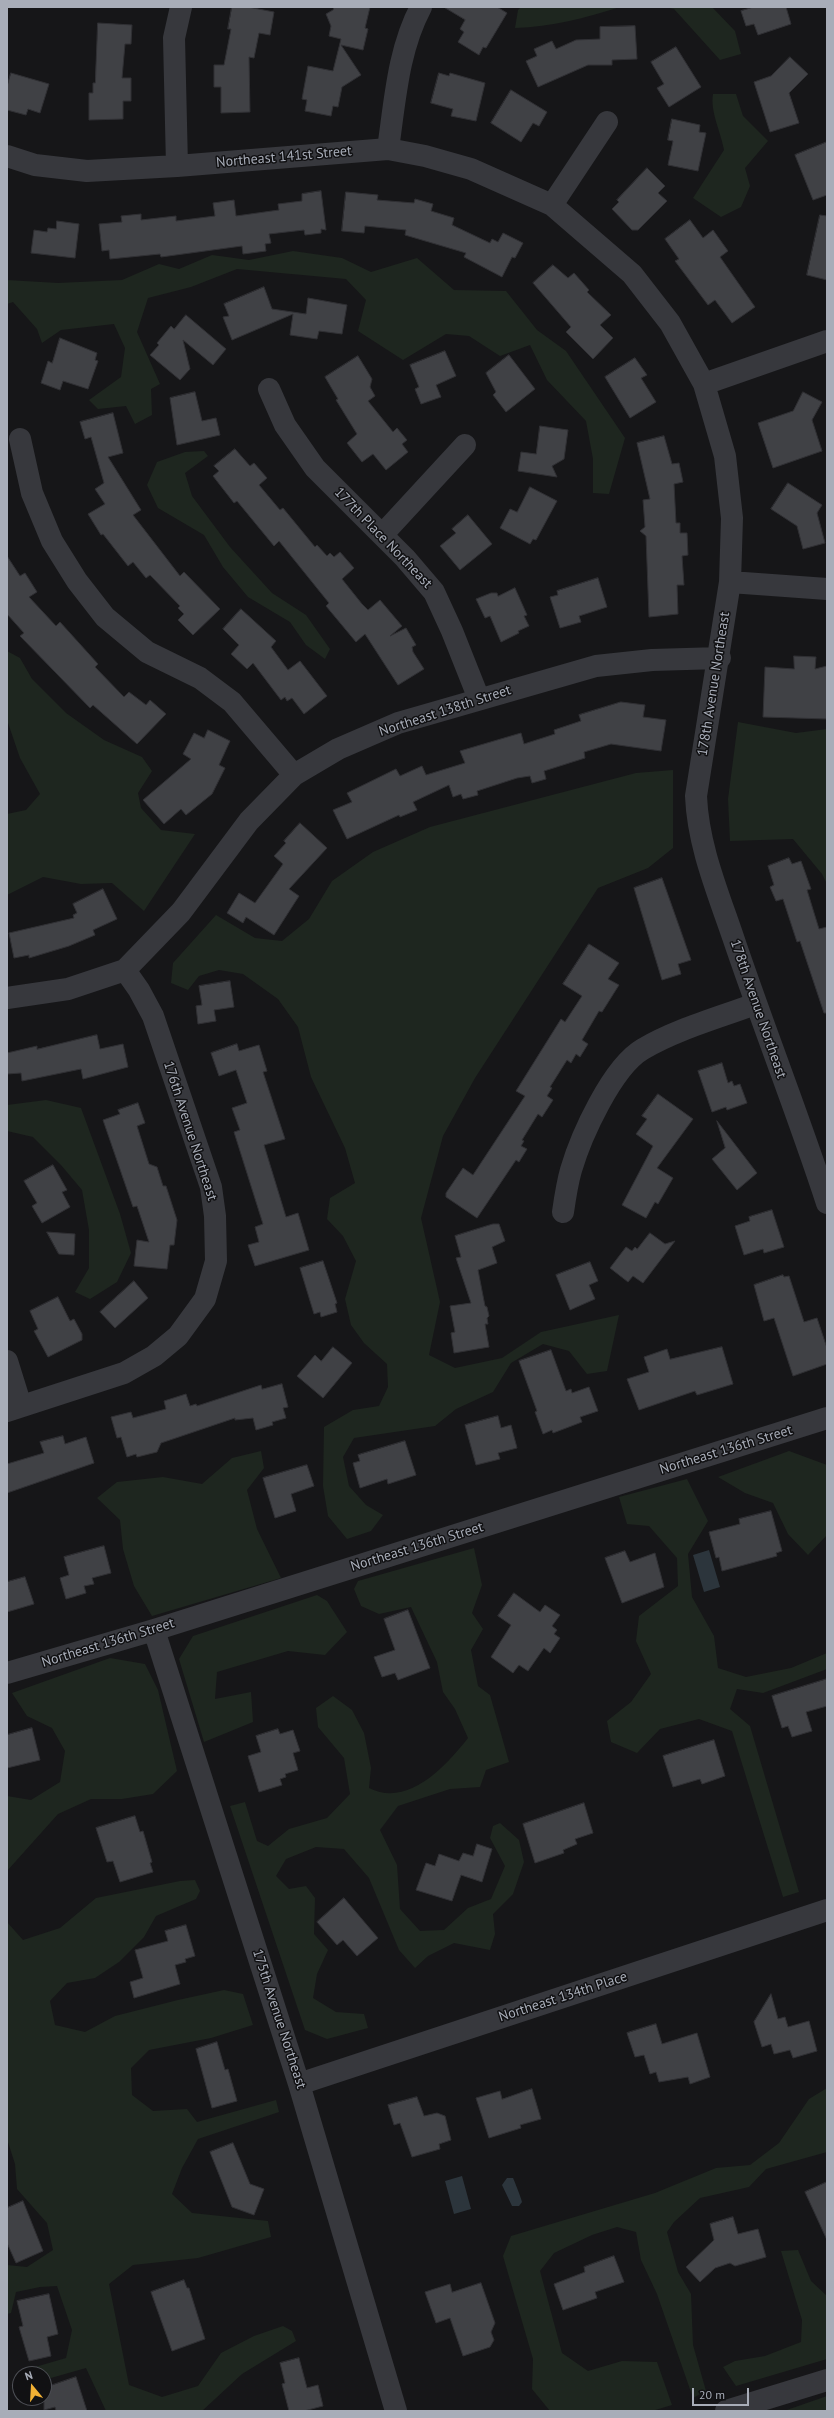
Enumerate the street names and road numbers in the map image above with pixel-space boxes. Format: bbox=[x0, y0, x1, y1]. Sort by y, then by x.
street label: Northeast 141st Street bbox=[216, 143, 352, 171]
street label: 177th Place Northeast bbox=[331, 484, 435, 592]
street label: 178th Avenue Northeast bbox=[694, 611, 734, 757]
street label: Northeast 138th Street bbox=[377, 682, 513, 740]
street label: 178th Avenue Northeast bbox=[726, 937, 790, 1081]
street label: 176th Avenue Northeast bbox=[159, 1059, 221, 1203]
street label: Northeast 136th Street bbox=[658, 1422, 794, 1478]
street label: Northeast 136th Street bbox=[349, 1519, 485, 1575]
street label: Northeast 136th Street bbox=[40, 1615, 176, 1671]
street label: 175th Avenue Northeast bbox=[248, 1947, 310, 2091]
street label: Northeast 134th Place bbox=[497, 1968, 629, 2026]

